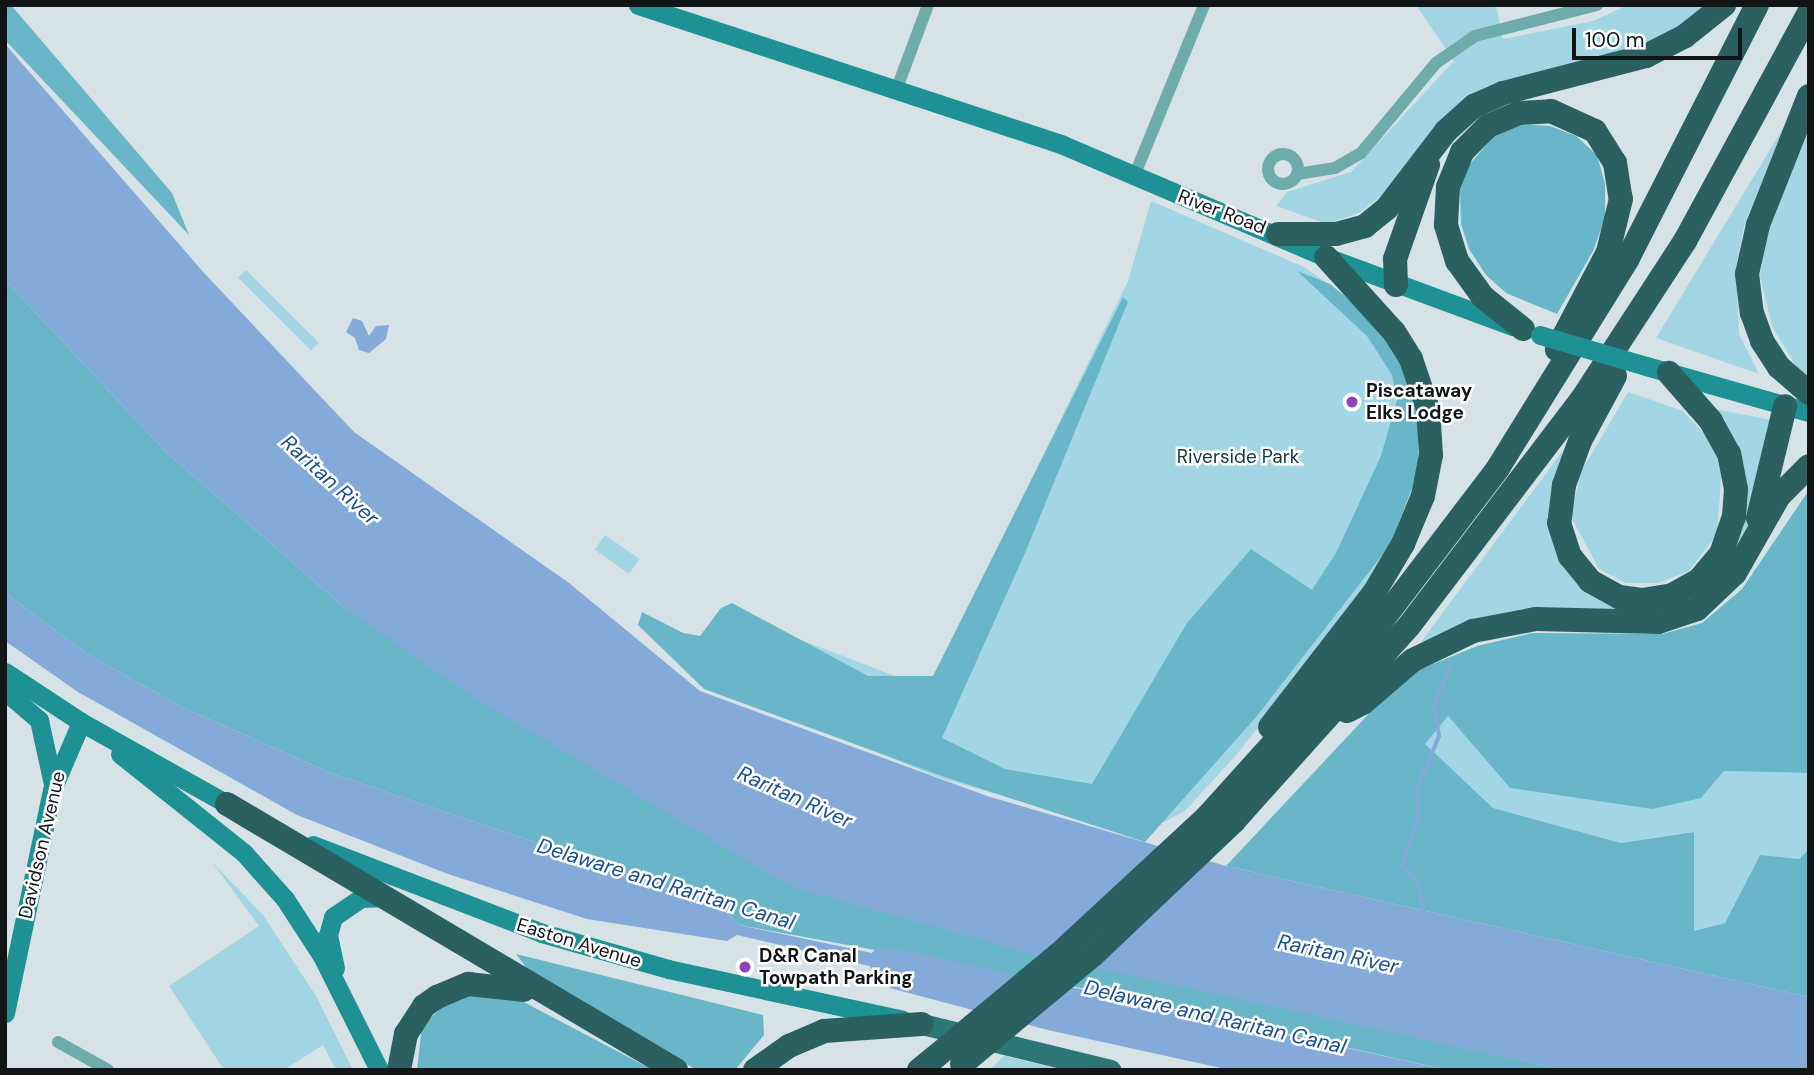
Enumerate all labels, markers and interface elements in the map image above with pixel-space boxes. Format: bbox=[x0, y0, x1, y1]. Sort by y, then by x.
scale bar bbox=[1576, 14, 1746, 58]
text: 100 m bbox=[1585, 26, 1645, 54]
street label: River Road bbox=[1175, 185, 1269, 239]
place label: Piscataway Elks Lodge bbox=[1366, 380, 1472, 424]
marker: Piscataway Elks Lodge bbox=[1344, 394, 1360, 410]
water label: Raritan River bbox=[276, 430, 384, 530]
park label: Riverside Park bbox=[1177, 446, 1299, 468]
water label: Raritan River bbox=[734, 760, 856, 834]
street label: Davidson Avenue bbox=[14, 769, 70, 921]
water label: Delaware and Raritan Canal bbox=[534, 833, 798, 935]
street label: Easton Avenue bbox=[514, 913, 644, 973]
water label: Raritan River bbox=[1275, 929, 1401, 979]
place label: D&R Canal Towpath Parking bbox=[759, 945, 913, 989]
marker: D&R Canal Towpath Parking bbox=[737, 959, 753, 975]
water label: Delaware and Raritan Canal bbox=[1082, 975, 1348, 1059]

